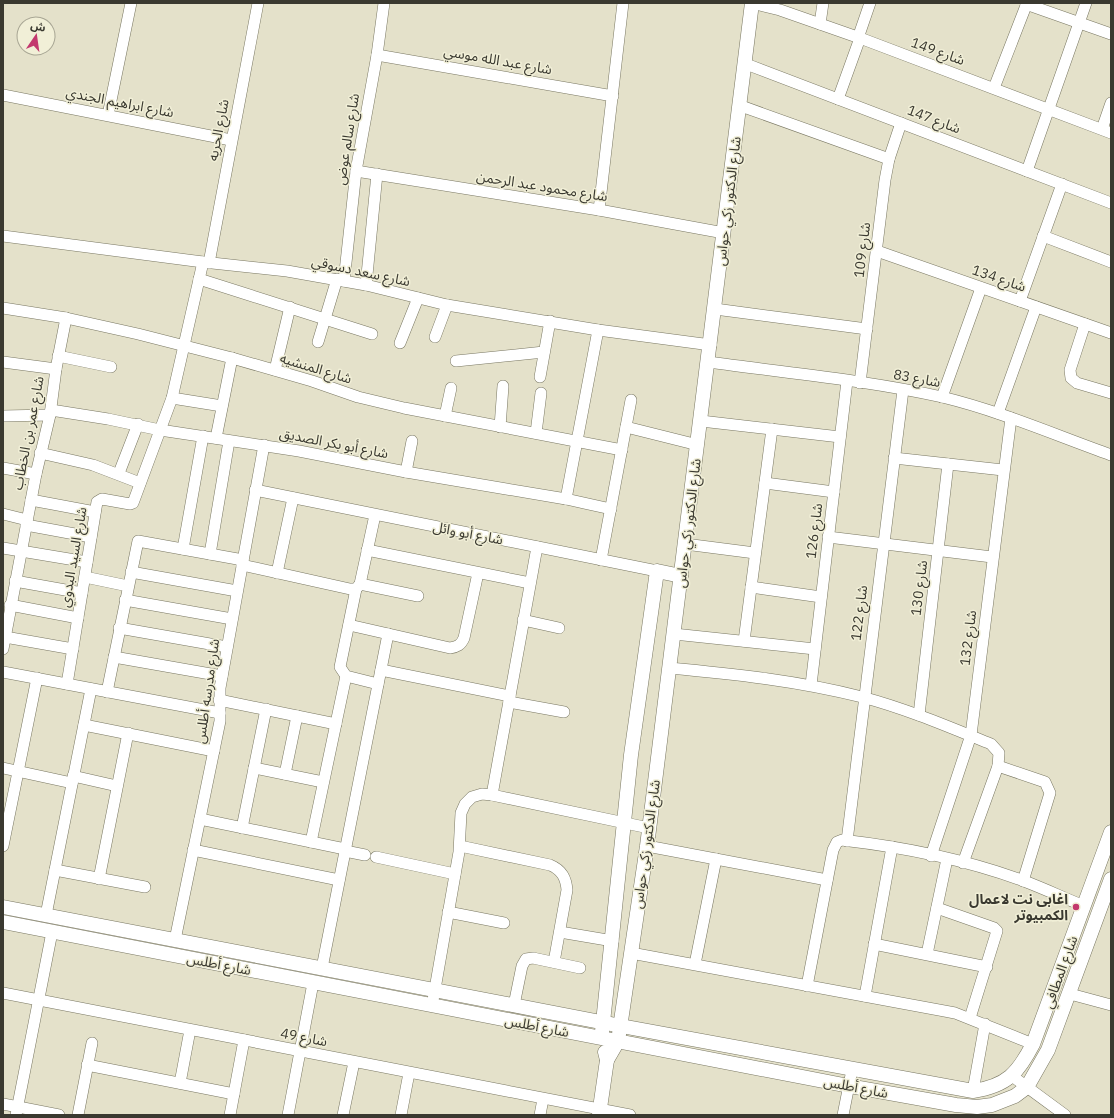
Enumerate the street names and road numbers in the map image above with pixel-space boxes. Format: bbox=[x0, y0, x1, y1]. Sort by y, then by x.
street label: شارع 149 bbox=[908, 33, 967, 71]
street label: شارع عبد الله موسي bbox=[442, 42, 554, 81]
street label: شارع ابراهيم الجندي bbox=[64, 83, 175, 123]
street label: شارع سالم عوض bbox=[331, 92, 365, 186]
street label: شارع الحريه bbox=[203, 98, 235, 163]
street label: شارع 147 bbox=[904, 101, 963, 139]
street label: شارع الدكتور زكي حواس bbox=[711, 135, 747, 267]
street label: شارع محمود عبد الرحمن bbox=[475, 167, 609, 207]
street label: شارع 109 bbox=[850, 221, 876, 279]
street label: شارع سعد دسوقي bbox=[310, 252, 412, 292]
street label: شارع 134 bbox=[969, 260, 1028, 297]
street label: شارع المنشيه bbox=[277, 349, 354, 389]
street label: شارع 83 bbox=[892, 365, 942, 393]
street label: شارع عمر بن الخطاب bbox=[8, 374, 50, 492]
street label: شارع أبو بكر الصديق bbox=[278, 424, 390, 464]
street label: شارع الدكتور زكي حواس bbox=[671, 457, 707, 589]
street label: شارع 126 bbox=[802, 502, 828, 560]
street label: شارع السيد البدوي bbox=[55, 505, 93, 609]
street label: شارع أبو وائل bbox=[431, 517, 505, 551]
street label: شارع 130 bbox=[907, 559, 933, 617]
street label: شارع 122 bbox=[847, 584, 873, 642]
street label: شارع 132 bbox=[956, 609, 982, 667]
street label: شارع مدرسه أطلس bbox=[191, 637, 225, 745]
street label: شارع الدكتور زكي حواس bbox=[628, 778, 666, 910]
street label: شارع المطافي bbox=[1039, 933, 1084, 1012]
street label: شارع أطلس bbox=[185, 949, 253, 981]
street label: شارع أطلس bbox=[503, 1011, 571, 1043]
street label: شارع 49 bbox=[279, 1024, 329, 1052]
street label: شارع أطلس bbox=[822, 1072, 890, 1104]

